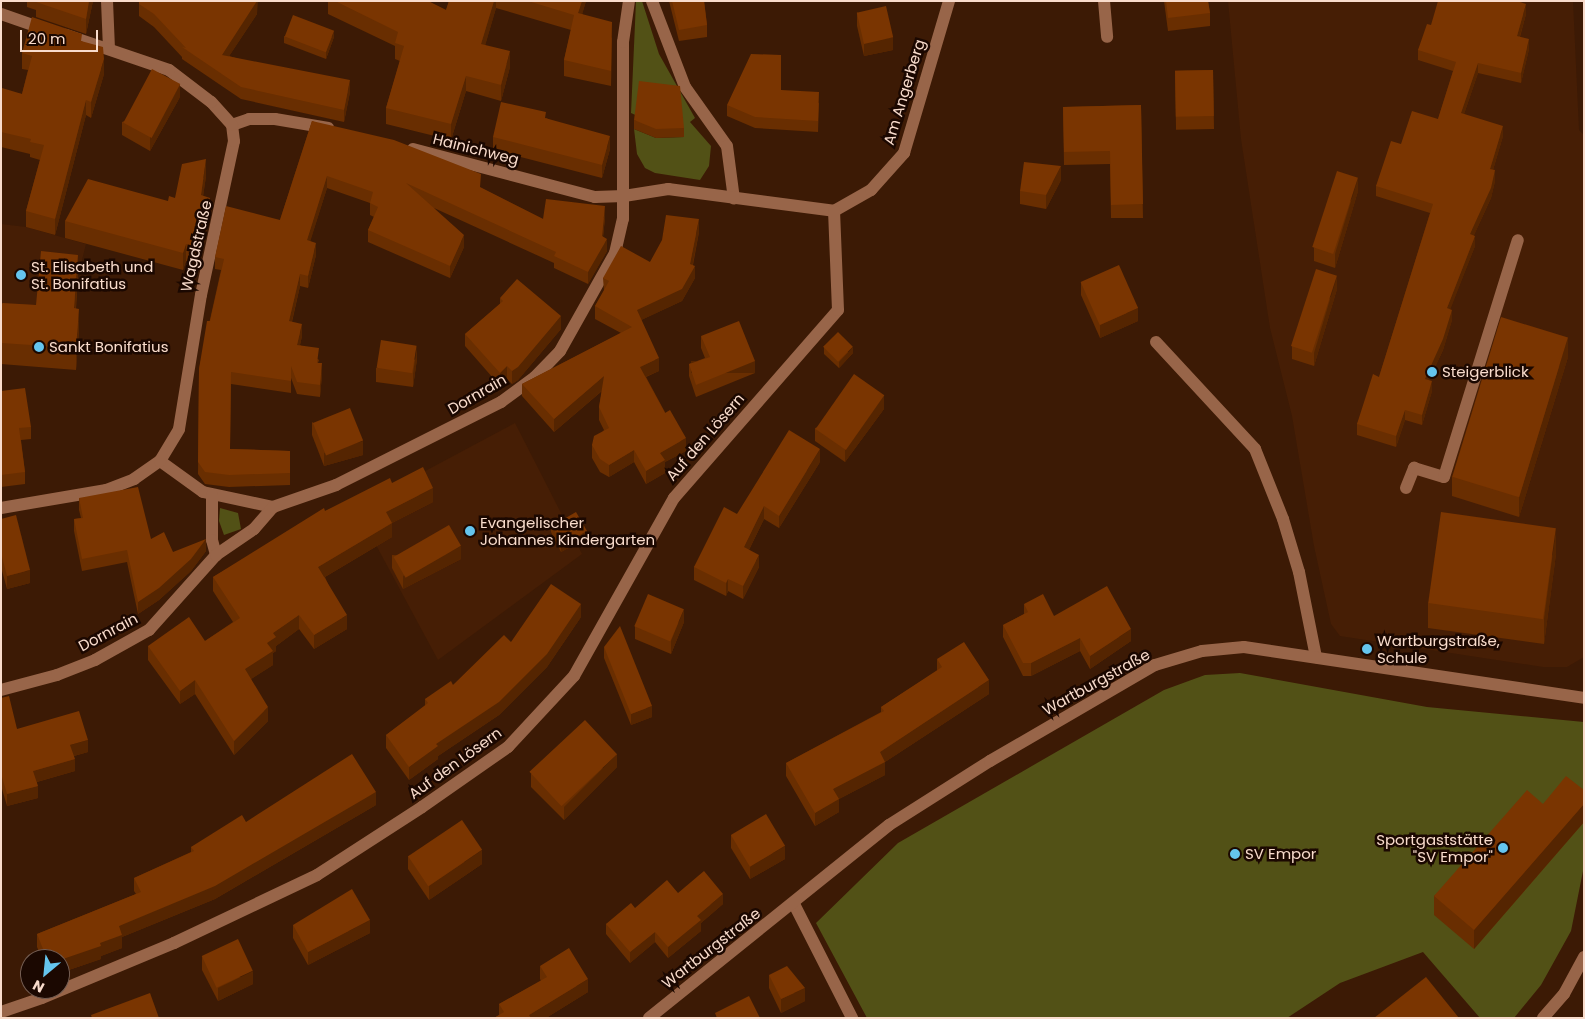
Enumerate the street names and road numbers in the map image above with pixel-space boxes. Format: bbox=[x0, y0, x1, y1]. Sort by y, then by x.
street label: Am Angerberg bbox=[879, 37, 929, 147]
street label: Hainichweg bbox=[431, 130, 521, 168]
street label: Wagdstraße bbox=[177, 198, 215, 294]
street label: Dornrain bbox=[445, 370, 509, 418]
street label: Auf den Lösern bbox=[662, 390, 748, 484]
street label: Dornrain bbox=[75, 609, 141, 655]
street label: Wartburgstraße bbox=[1039, 645, 1153, 719]
street label: Auf den Lösern bbox=[405, 723, 505, 803]
street label: Wartburgstraße bbox=[658, 904, 764, 992]

